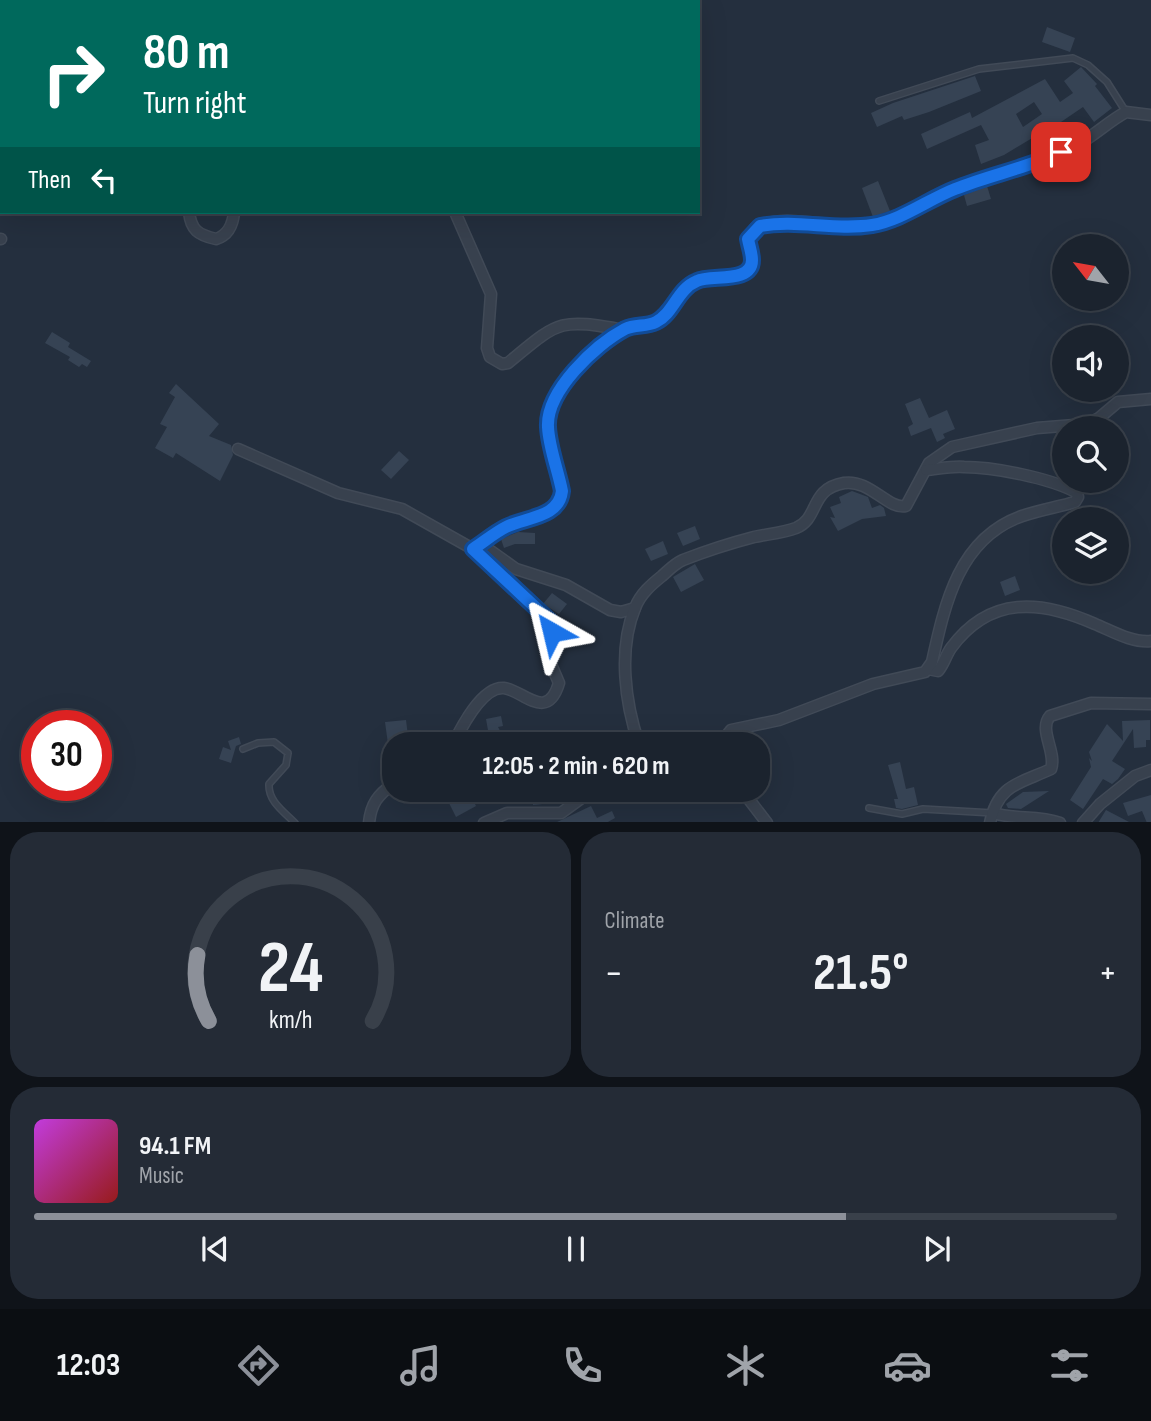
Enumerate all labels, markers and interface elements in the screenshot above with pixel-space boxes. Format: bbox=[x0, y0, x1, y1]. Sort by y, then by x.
text: 80 m bbox=[143, 24, 230, 83]
icon: right bbox=[28, 28, 119, 119]
text: Turn right bbox=[143, 84, 247, 123]
pin bbox=[1031, 122, 1091, 182]
icon: arrive bbox=[1042, 133, 1080, 171]
icon: left bbox=[85, 161, 123, 199]
text: Then bbox=[28, 165, 71, 196]
north arrow bbox=[1052, 234, 1129, 312]
map controls bbox=[1052, 234, 1129, 584]
button: sound bbox=[1052, 325, 1129, 402]
button: search bbox=[1052, 416, 1129, 493]
button: layers bbox=[1052, 507, 1129, 584]
position arrow bbox=[515, 595, 589, 669]
speed limit sign: 30 bbox=[21, 710, 112, 801]
text: 12:05 · 2 min · 620 m bbox=[482, 751, 670, 782]
text: Climate bbox=[605, 907, 664, 935]
text: 24 bbox=[258, 925, 323, 1013]
text: 21.5° bbox=[813, 942, 908, 1005]
text: − bbox=[605, 951, 623, 996]
text: + bbox=[1098, 951, 1117, 996]
text: km/h bbox=[269, 1004, 312, 1035]
text: 94.1 FM bbox=[139, 1131, 211, 1162]
text: Music bbox=[139, 1162, 184, 1190]
icon: previous bbox=[196, 1230, 234, 1268]
icon: pause bbox=[557, 1230, 595, 1268]
icon: next bbox=[918, 1230, 956, 1268]
icon: directions bbox=[234, 1341, 283, 1390]
icon: music bbox=[396, 1341, 445, 1390]
icon: phone bbox=[558, 1341, 607, 1390]
icon: climate bbox=[721, 1341, 770, 1390]
icon: car bbox=[883, 1341, 932, 1390]
icon: filters bbox=[1045, 1341, 1094, 1390]
text: 12:03 bbox=[57, 1346, 120, 1385]

